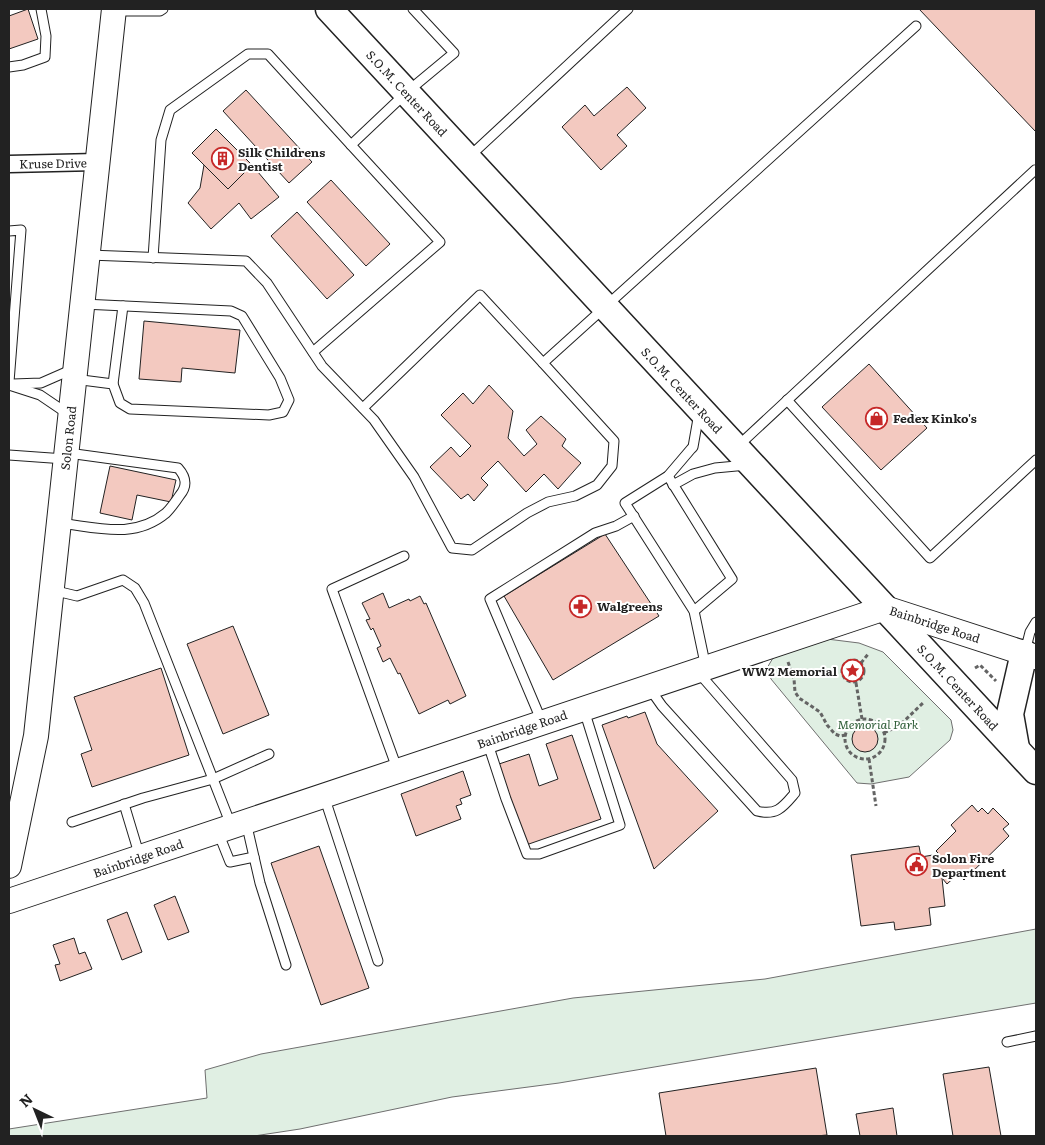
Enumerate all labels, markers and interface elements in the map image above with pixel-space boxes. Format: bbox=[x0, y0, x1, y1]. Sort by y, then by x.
street label: S.O.M. Center Road bbox=[362, 46, 452, 141]
place label: Silk Childrens Dentist bbox=[238, 143, 325, 175]
building icon: Silk Childrens Dentist bbox=[210, 147, 234, 171]
street label: Kruse Drive bbox=[19, 153, 87, 173]
street label: S.O.M. Center Road bbox=[637, 343, 727, 438]
street label: Solon Road bbox=[56, 404, 80, 471]
shop icon: Fedex Kinko's bbox=[865, 406, 889, 430]
place label: Fedex Kinko's bbox=[893, 409, 977, 427]
pharmacy icon: Walgreens bbox=[569, 594, 593, 618]
place label: Walgreens bbox=[597, 597, 662, 615]
street label: Bainbridge Road bbox=[887, 601, 983, 647]
street label: S.O.M. Center Road bbox=[913, 640, 1003, 735]
place icon: WW2 Memorial bbox=[841, 659, 865, 683]
place label: WW2 Memorial bbox=[742, 662, 838, 680]
street label: Bainbridge Road bbox=[474, 705, 570, 753]
park label: Memorial Park bbox=[838, 715, 919, 733]
street label: Bainbridge Road bbox=[90, 834, 186, 882]
place label: Solon Fire Department bbox=[932, 849, 1007, 881]
public building icon: Solon Fire Department bbox=[904, 853, 928, 877]
north arrow bbox=[10, 1085, 60, 1135]
text: N bbox=[14, 1088, 37, 1111]

